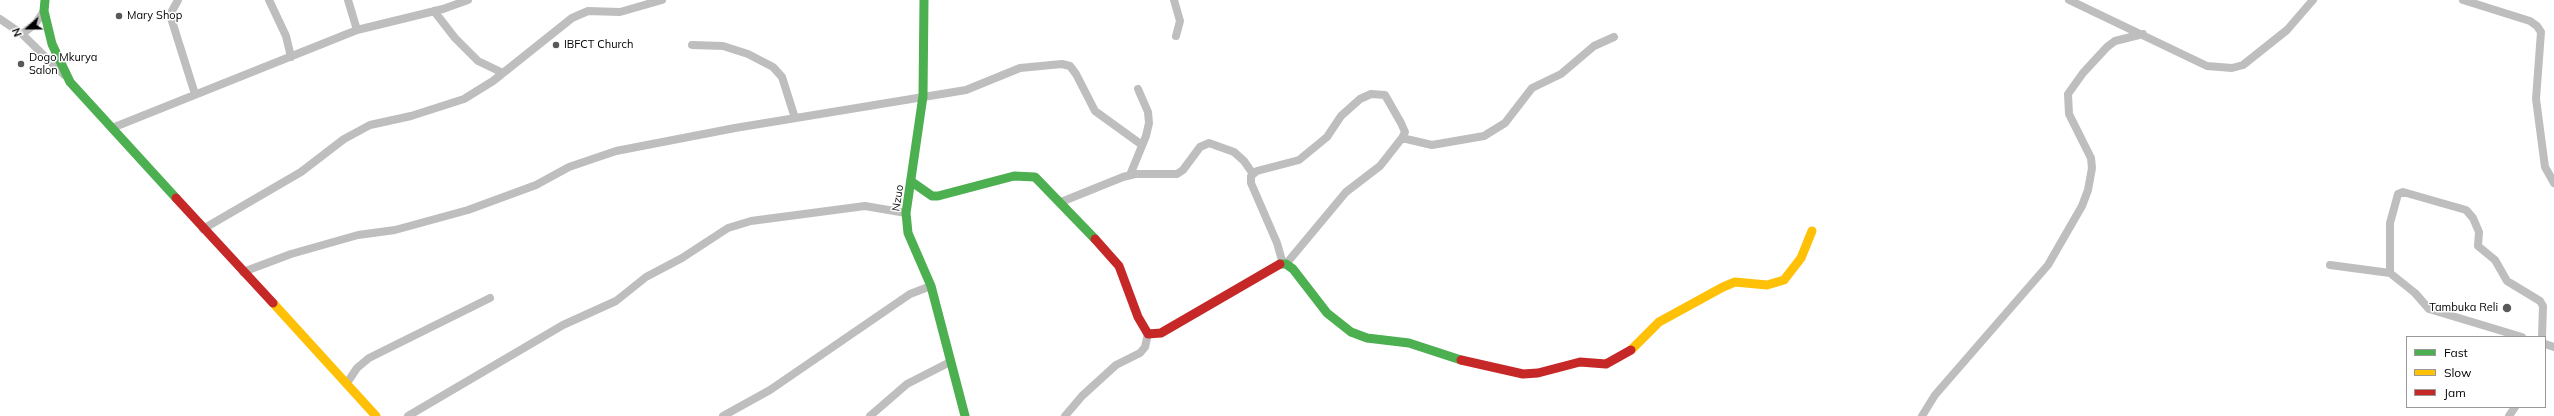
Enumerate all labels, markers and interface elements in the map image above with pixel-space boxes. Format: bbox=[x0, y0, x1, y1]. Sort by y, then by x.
north arrow bbox=[8, 8, 48, 48]
place label: Mary Shop bbox=[127, 9, 182, 23]
marker: Mary Shop bbox=[114, 11, 124, 21]
text: N bbox=[9, 26, 25, 39]
place label: IBFCT Church bbox=[564, 38, 633, 52]
marker: IBFCT Church bbox=[551, 40, 561, 50]
place label: Dogo Mkurya Salon bbox=[29, 51, 97, 77]
marker: Dogo Mkurya Salon bbox=[16, 59, 26, 69]
street label: Nzuo bbox=[889, 184, 907, 212]
place label: Tambuka Reli bbox=[2429, 301, 2498, 315]
marker: Tambuka Reli bbox=[2501, 302, 2513, 314]
legend bbox=[2406, 336, 2546, 408]
text: Fast bbox=[2444, 345, 2468, 360]
text: Slow bbox=[2444, 365, 2472, 380]
text: Jam bbox=[2444, 385, 2466, 400]

